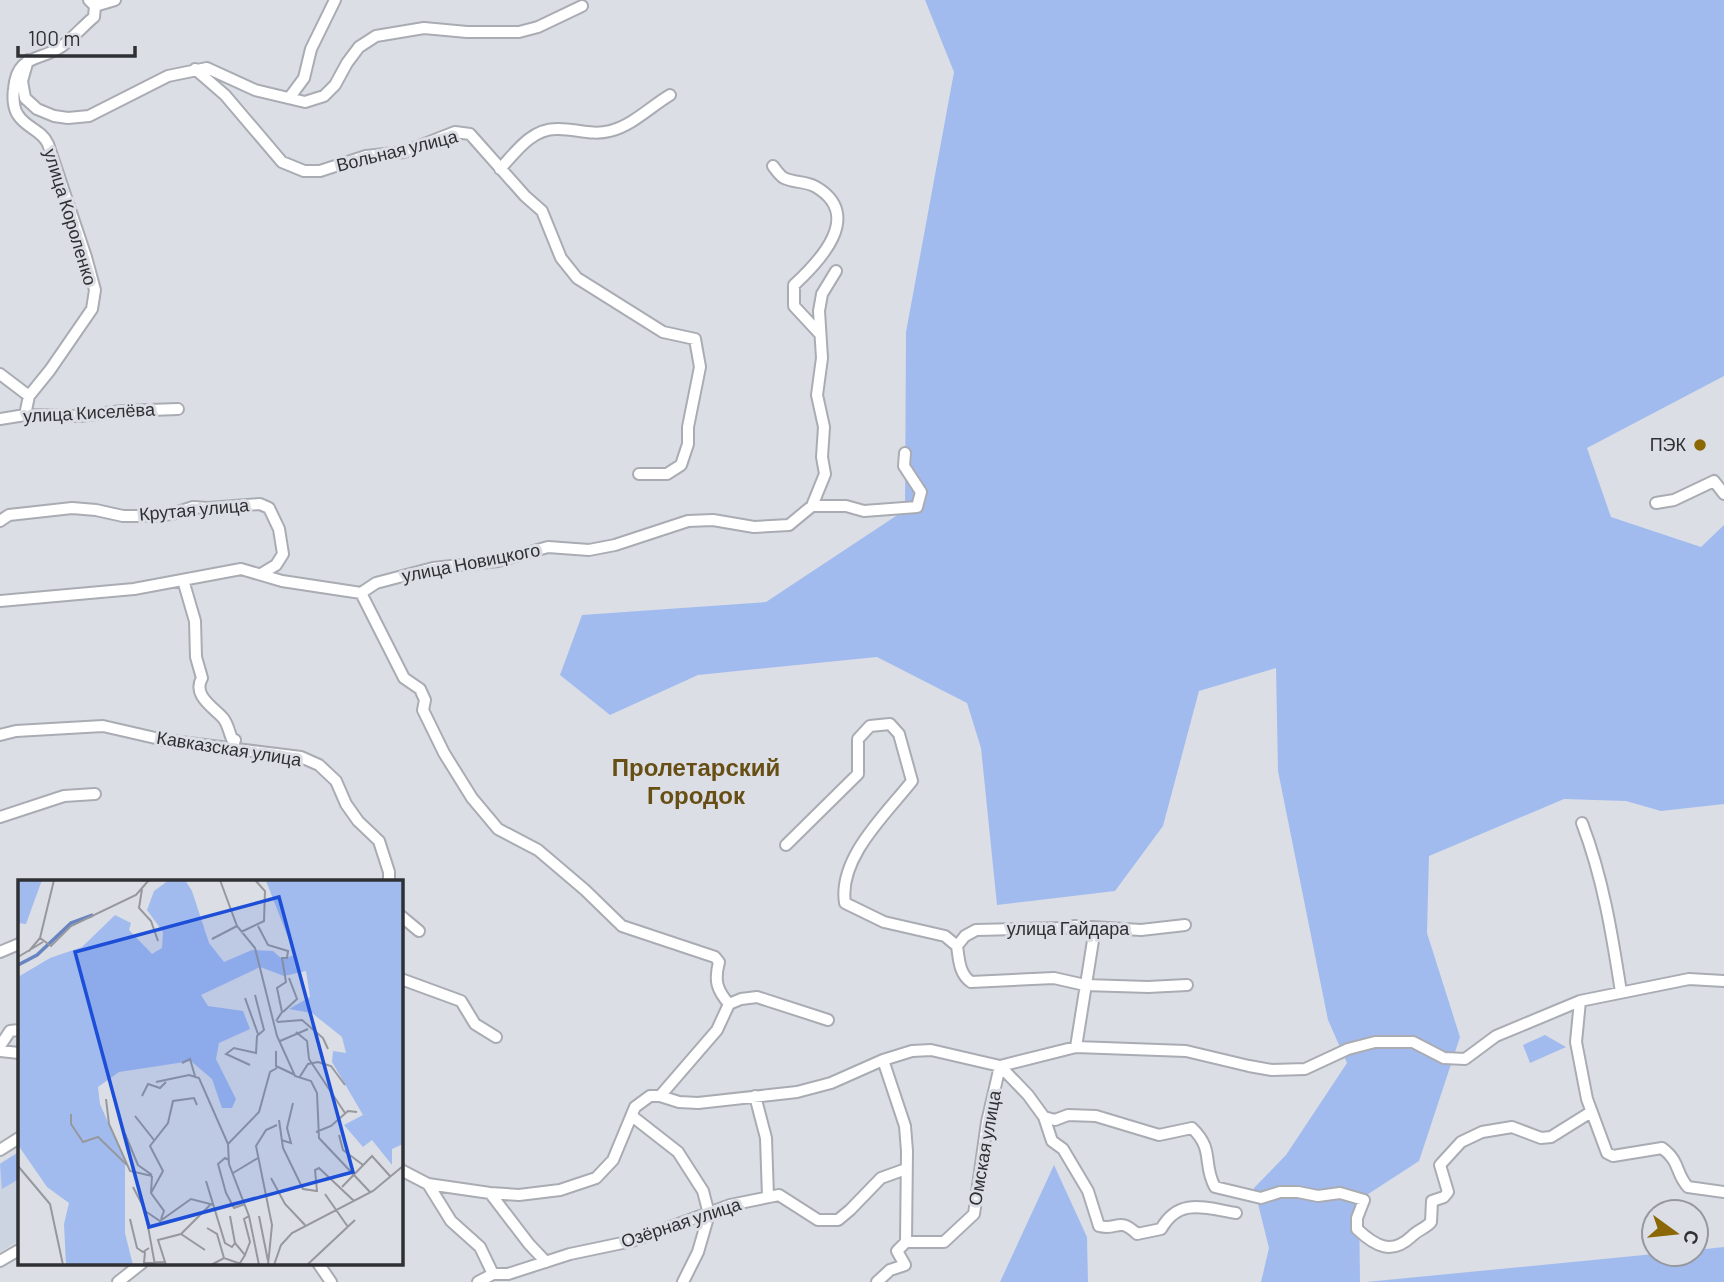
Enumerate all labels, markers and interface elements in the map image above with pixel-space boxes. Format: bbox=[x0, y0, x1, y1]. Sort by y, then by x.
scale bar bbox=[18, 14, 135, 58]
text: 100 m bbox=[28, 25, 81, 50]
street label: Вольная улица bbox=[334, 124, 461, 176]
street label: улица Короленко bbox=[40, 146, 102, 288]
street label: улица Киселёва bbox=[23, 398, 156, 426]
place label: ПЭК bbox=[1650, 433, 1687, 455]
marker: ПЭК bbox=[1692, 437, 1708, 453]
street label: Крутая улица bbox=[138, 493, 251, 525]
street label: улица Новицкого bbox=[400, 538, 542, 586]
street label: Кавказская улица bbox=[155, 726, 304, 770]
district label: Пролетарский Городок bbox=[612, 752, 780, 809]
inset map bbox=[18, 880, 402, 1264]
street label: улица Гайдара bbox=[1007, 917, 1130, 939]
street label: Омская улица bbox=[963, 1088, 1005, 1207]
street label: Озёрная улица bbox=[618, 1192, 744, 1252]
north arrow bbox=[1640, 1198, 1710, 1268]
text: С bbox=[1679, 1228, 1705, 1247]

